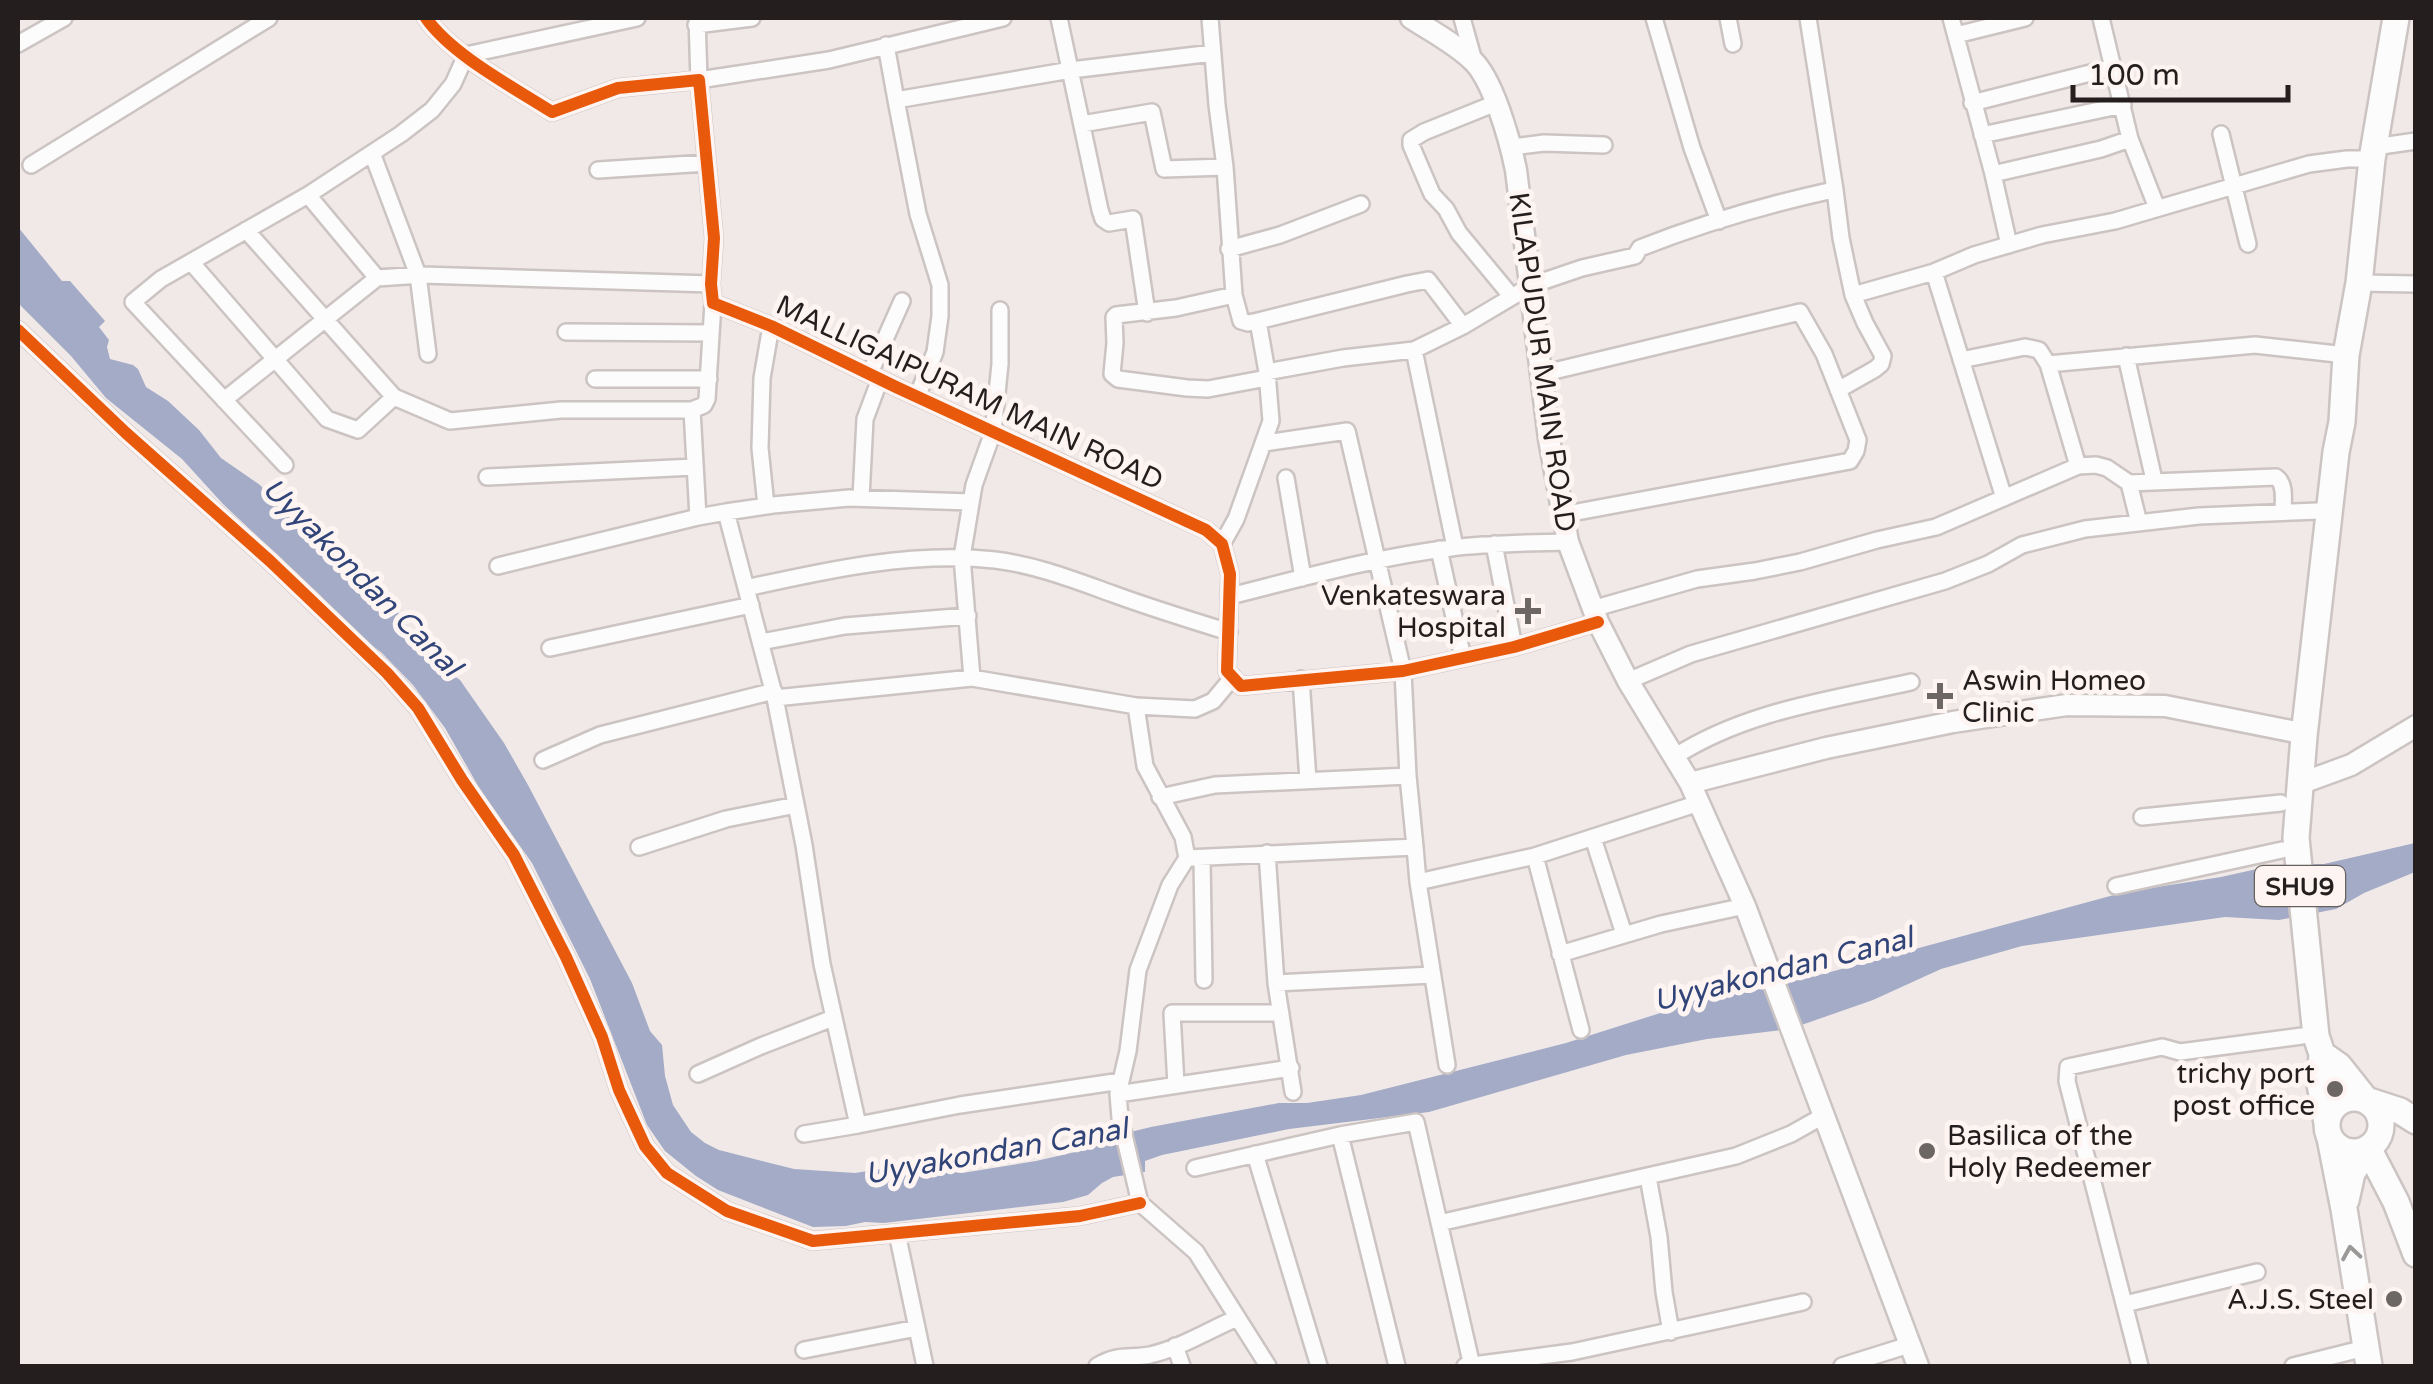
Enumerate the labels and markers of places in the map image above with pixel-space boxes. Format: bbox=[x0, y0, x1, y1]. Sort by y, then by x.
place label: Venkateswara Hospital bbox=[1321, 579, 1506, 645]
marker: Venkateswara Hospital bbox=[1515, 598, 1541, 624]
place label: Aswin Homeo Clinic bbox=[1962, 664, 2146, 730]
marker: Aswin Homeo Clinic bbox=[1927, 683, 1953, 709]
place label: trichy port post office bbox=[2173, 1057, 2315, 1123]
marker: trichy port post office bbox=[2324, 1078, 2346, 1100]
place label: Basilica of the Holy Redeemer bbox=[1947, 1119, 2152, 1185]
marker: Basilica of the Holy Redeemer bbox=[1916, 1140, 1938, 1162]
place label: A.J.S. Steel bbox=[2227, 1283, 2374, 1317]
marker: A.J.S. Steel bbox=[2383, 1288, 2405, 1310]

